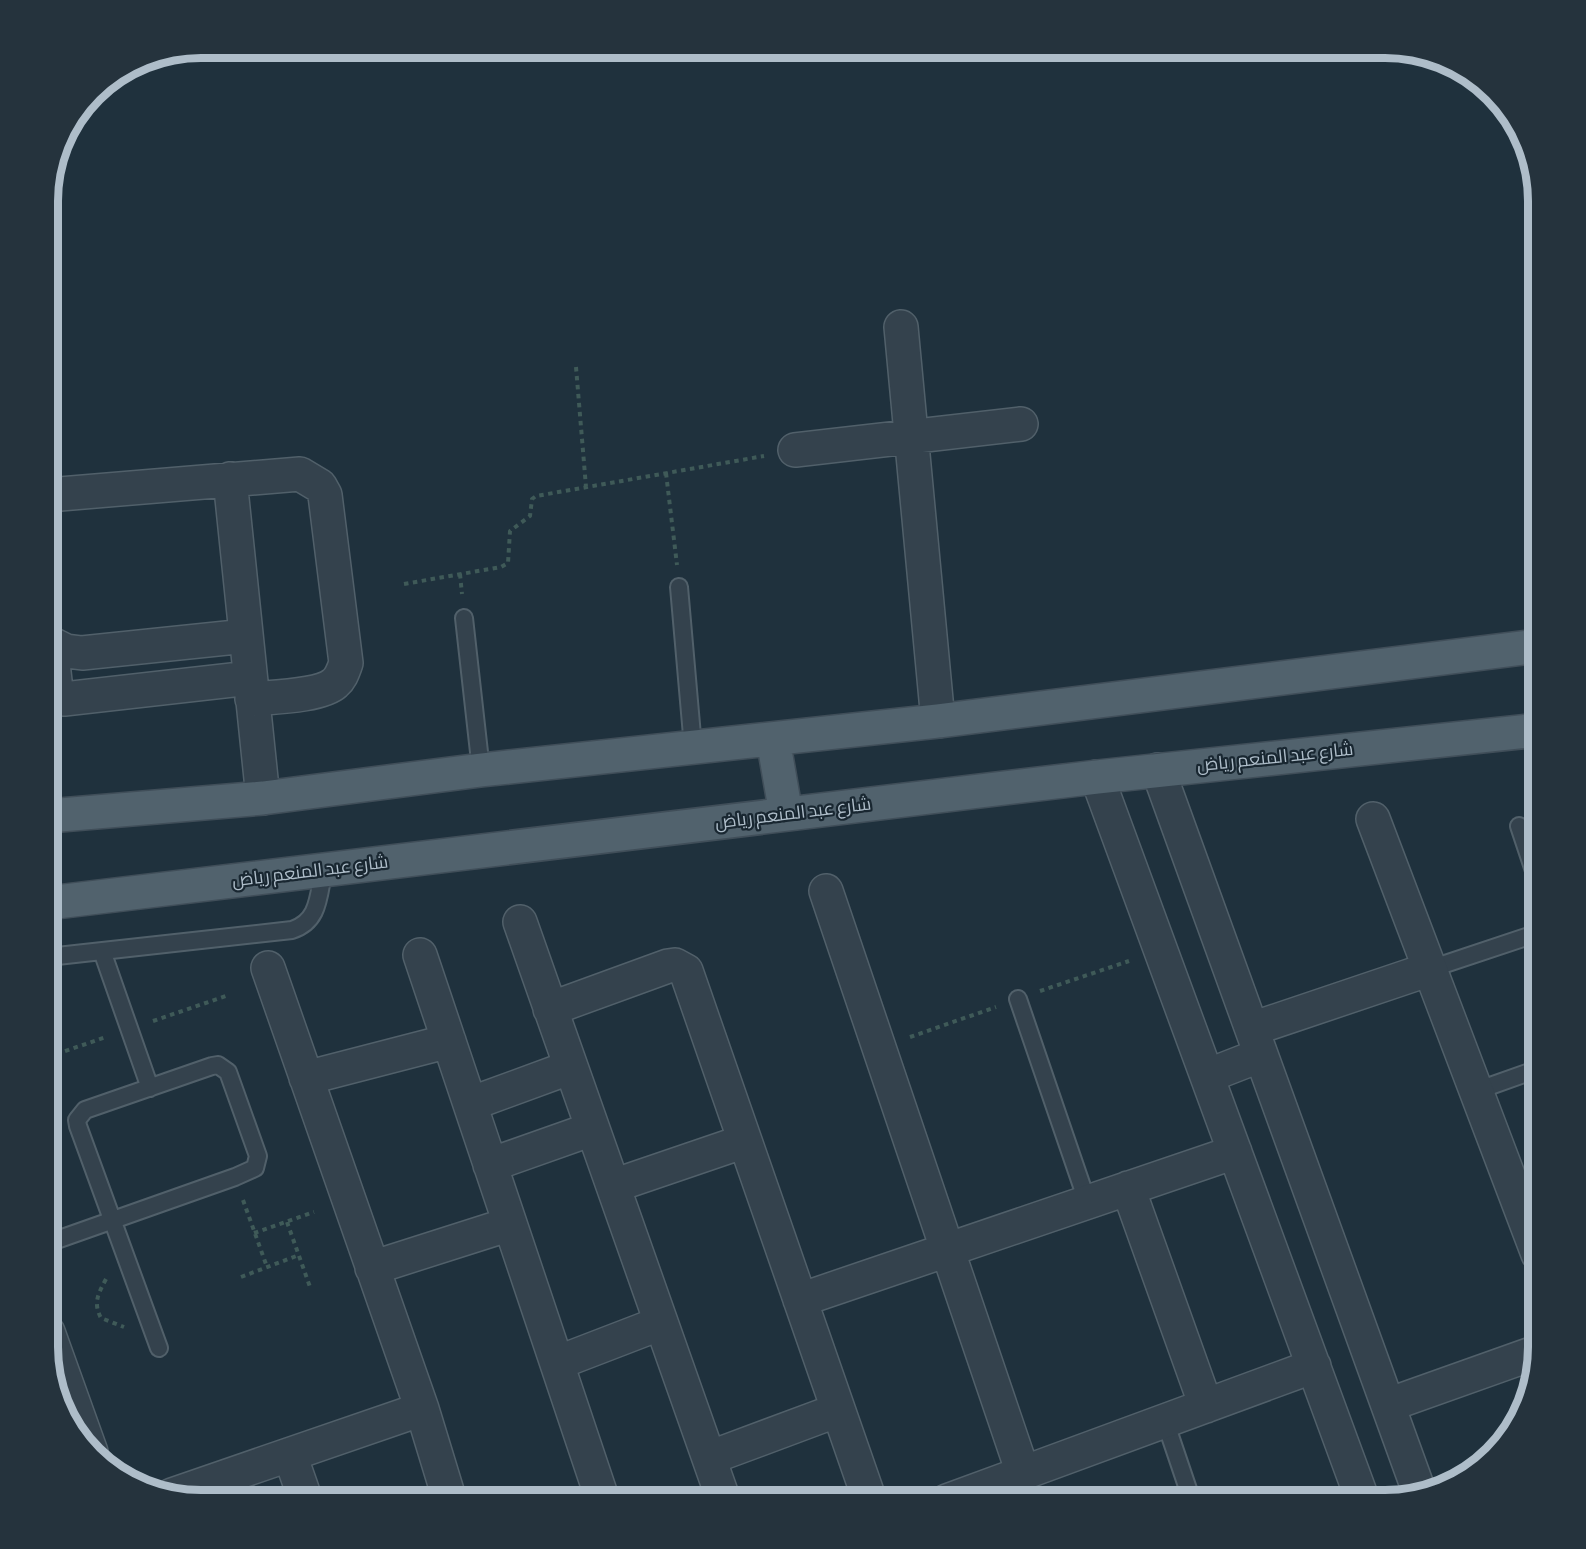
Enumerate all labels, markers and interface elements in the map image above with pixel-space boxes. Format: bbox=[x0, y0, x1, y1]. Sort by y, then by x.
street label: شارع عبد المنعم رياض bbox=[1196, 739, 1354, 777]
street label: شارع عبد المنعم رياض bbox=[714, 793, 873, 834]
street label: شارع عبد المنعم رياض bbox=[231, 851, 390, 892]

